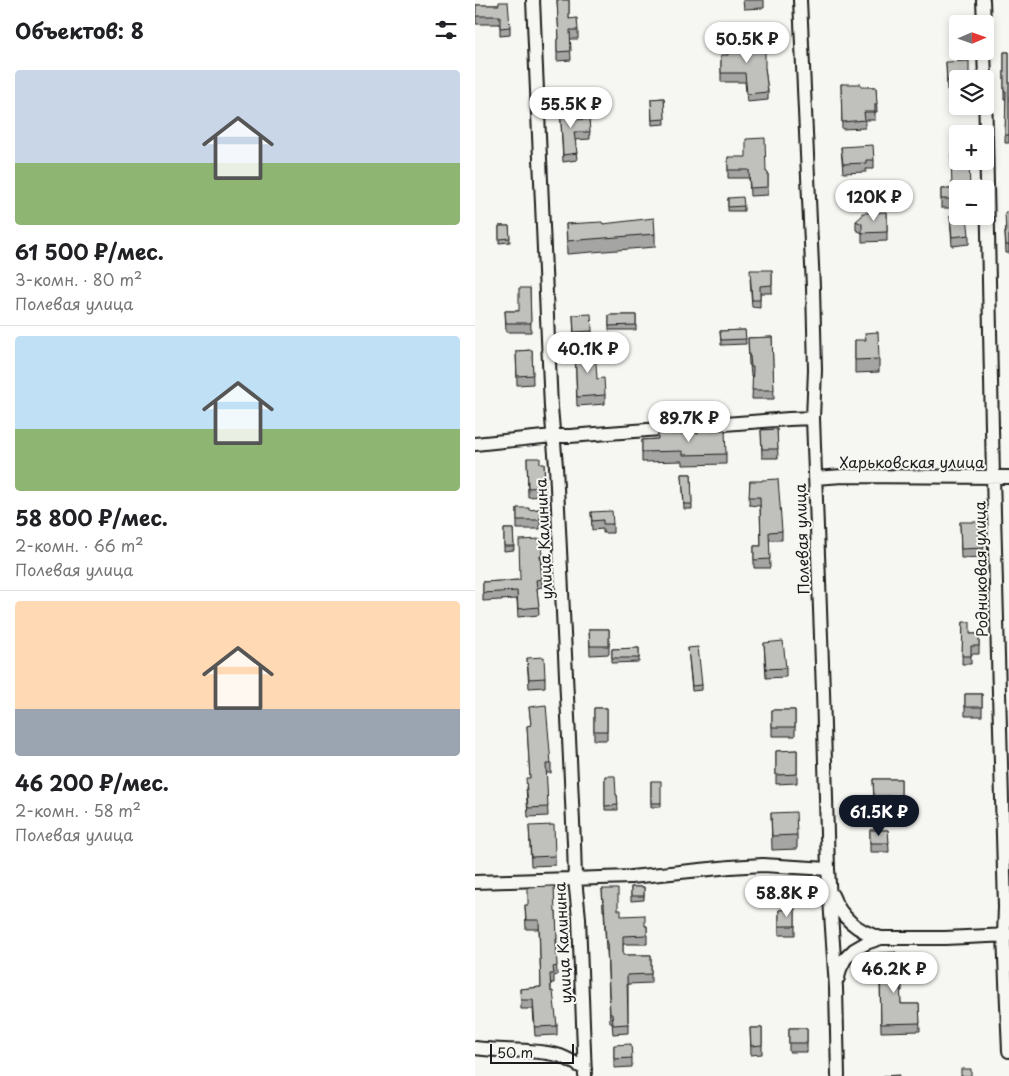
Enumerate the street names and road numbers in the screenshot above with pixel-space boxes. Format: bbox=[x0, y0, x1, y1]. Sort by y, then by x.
street label: Харьковская улица bbox=[840, 450, 985, 473]
street label: улица Калинина bbox=[528, 477, 558, 600]
street label: Полевая улица bbox=[788, 483, 814, 595]
street label: Родниковая улица bbox=[967, 500, 993, 637]
street label: улица Калинина bbox=[547, 881, 577, 1004]

